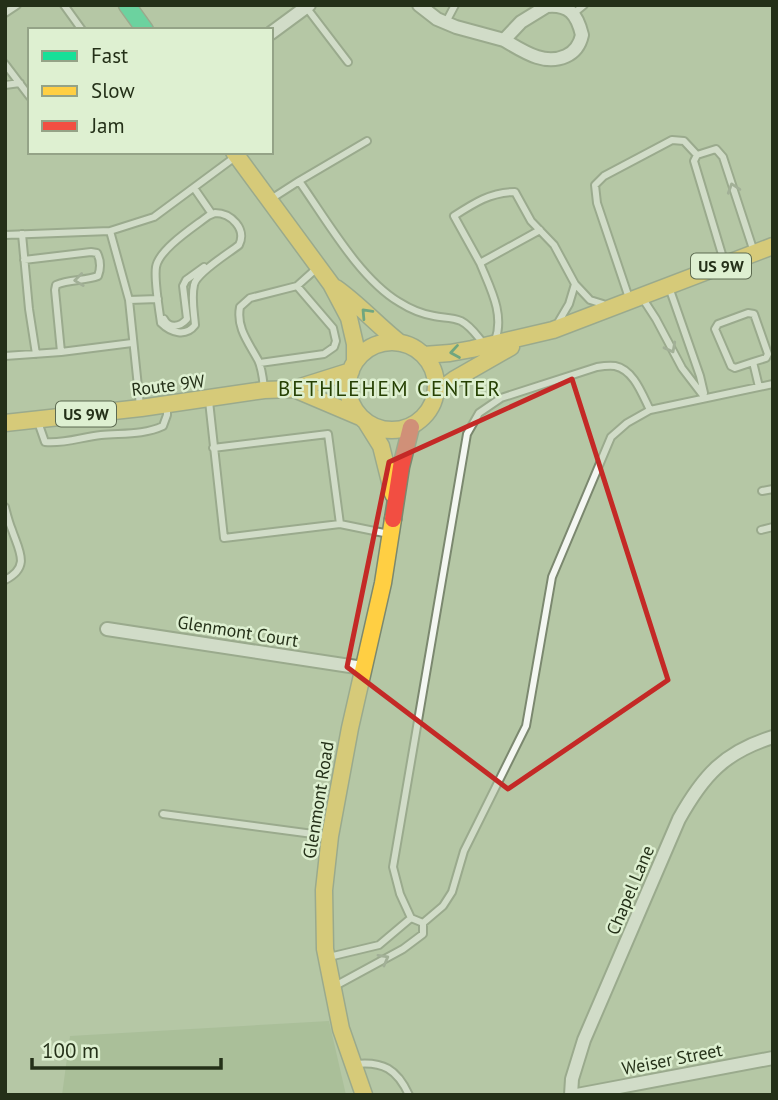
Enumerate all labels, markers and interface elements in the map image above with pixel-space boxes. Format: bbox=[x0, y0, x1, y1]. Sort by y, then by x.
legend bbox=[28, 28, 273, 154]
text: Fast bbox=[91, 42, 128, 69]
text: Slow bbox=[91, 77, 135, 104]
text: Jam bbox=[90, 112, 125, 139]
one-way arrow bbox=[727, 183, 742, 195]
road number: US 9W bbox=[691, 254, 751, 278]
one-way arrow bbox=[73, 273, 85, 288]
one-way arrow bbox=[362, 308, 374, 321]
one-way arrow bbox=[663, 341, 677, 353]
one-way arrow bbox=[449, 344, 461, 359]
street label: Route 9W bbox=[130, 369, 206, 401]
district label: BETHLEHEM CENTER bbox=[278, 375, 502, 402]
road number: US 9W bbox=[56, 402, 116, 426]
street label: Glenmont Court bbox=[176, 610, 300, 652]
street label: Glenmont Road bbox=[297, 740, 339, 860]
street label: Chapel Lane bbox=[601, 842, 659, 938]
one-way arrow bbox=[377, 954, 389, 967]
scale bar bbox=[32, 1026, 220, 1070]
text: 100 m bbox=[42, 1037, 99, 1064]
street label: Weiser Street bbox=[620, 1038, 724, 1080]

